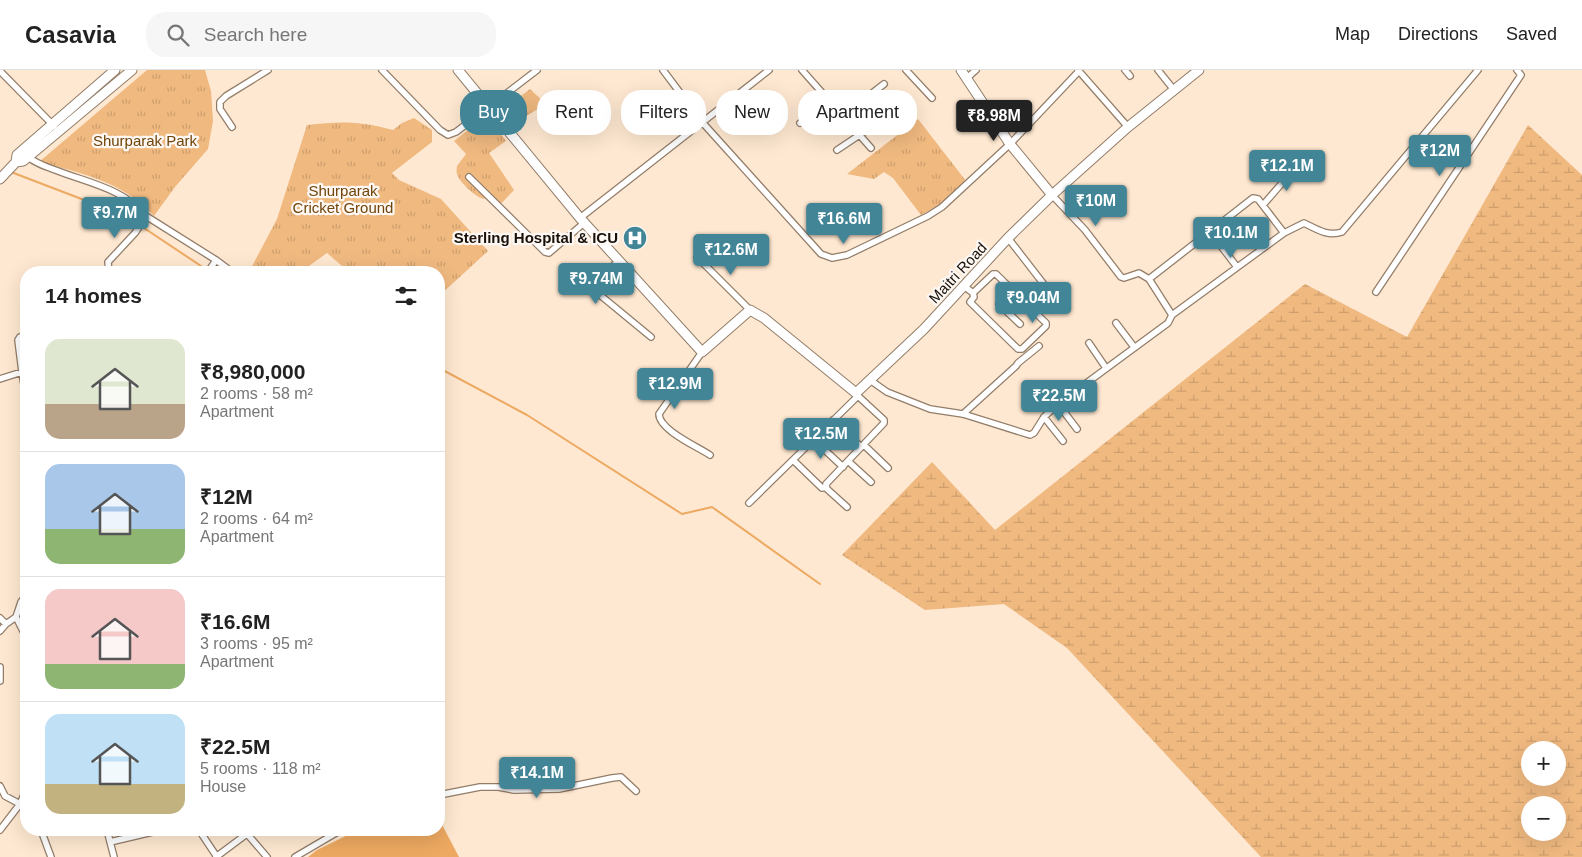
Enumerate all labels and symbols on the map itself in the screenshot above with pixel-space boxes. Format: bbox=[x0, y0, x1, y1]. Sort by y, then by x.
pin: ₹8.98M bbox=[953, 100, 1035, 142]
park label: Shurparak Park bbox=[93, 132, 198, 149]
pin: ₹12M bbox=[1410, 134, 1470, 177]
pin: ₹12.1M bbox=[1246, 150, 1328, 192]
park label: Shurparak Cricket Ground bbox=[293, 182, 393, 216]
pin: ₹10M bbox=[1066, 184, 1126, 227]
pin: ₹9.7M bbox=[80, 196, 150, 239]
pin: ₹16.6M bbox=[803, 202, 885, 245]
pin: ₹10.1M bbox=[1190, 216, 1272, 259]
hospital icon: Sterling Hospital & ICU bbox=[622, 225, 648, 251]
place label: Sterling Hospital & ICU bbox=[454, 229, 618, 246]
pin: ₹12.6M bbox=[690, 234, 772, 276]
street label: Maitri Road bbox=[925, 239, 990, 307]
pin: ₹9.74M bbox=[555, 262, 637, 305]
pin: ₹9.04M bbox=[992, 282, 1074, 324]
pin: ₹12.9M bbox=[634, 368, 716, 410]
pin: ₹22.5M bbox=[1018, 380, 1100, 422]
pin: ₹12.5M bbox=[780, 418, 862, 460]
pin: ₹14.1M bbox=[496, 756, 578, 799]

